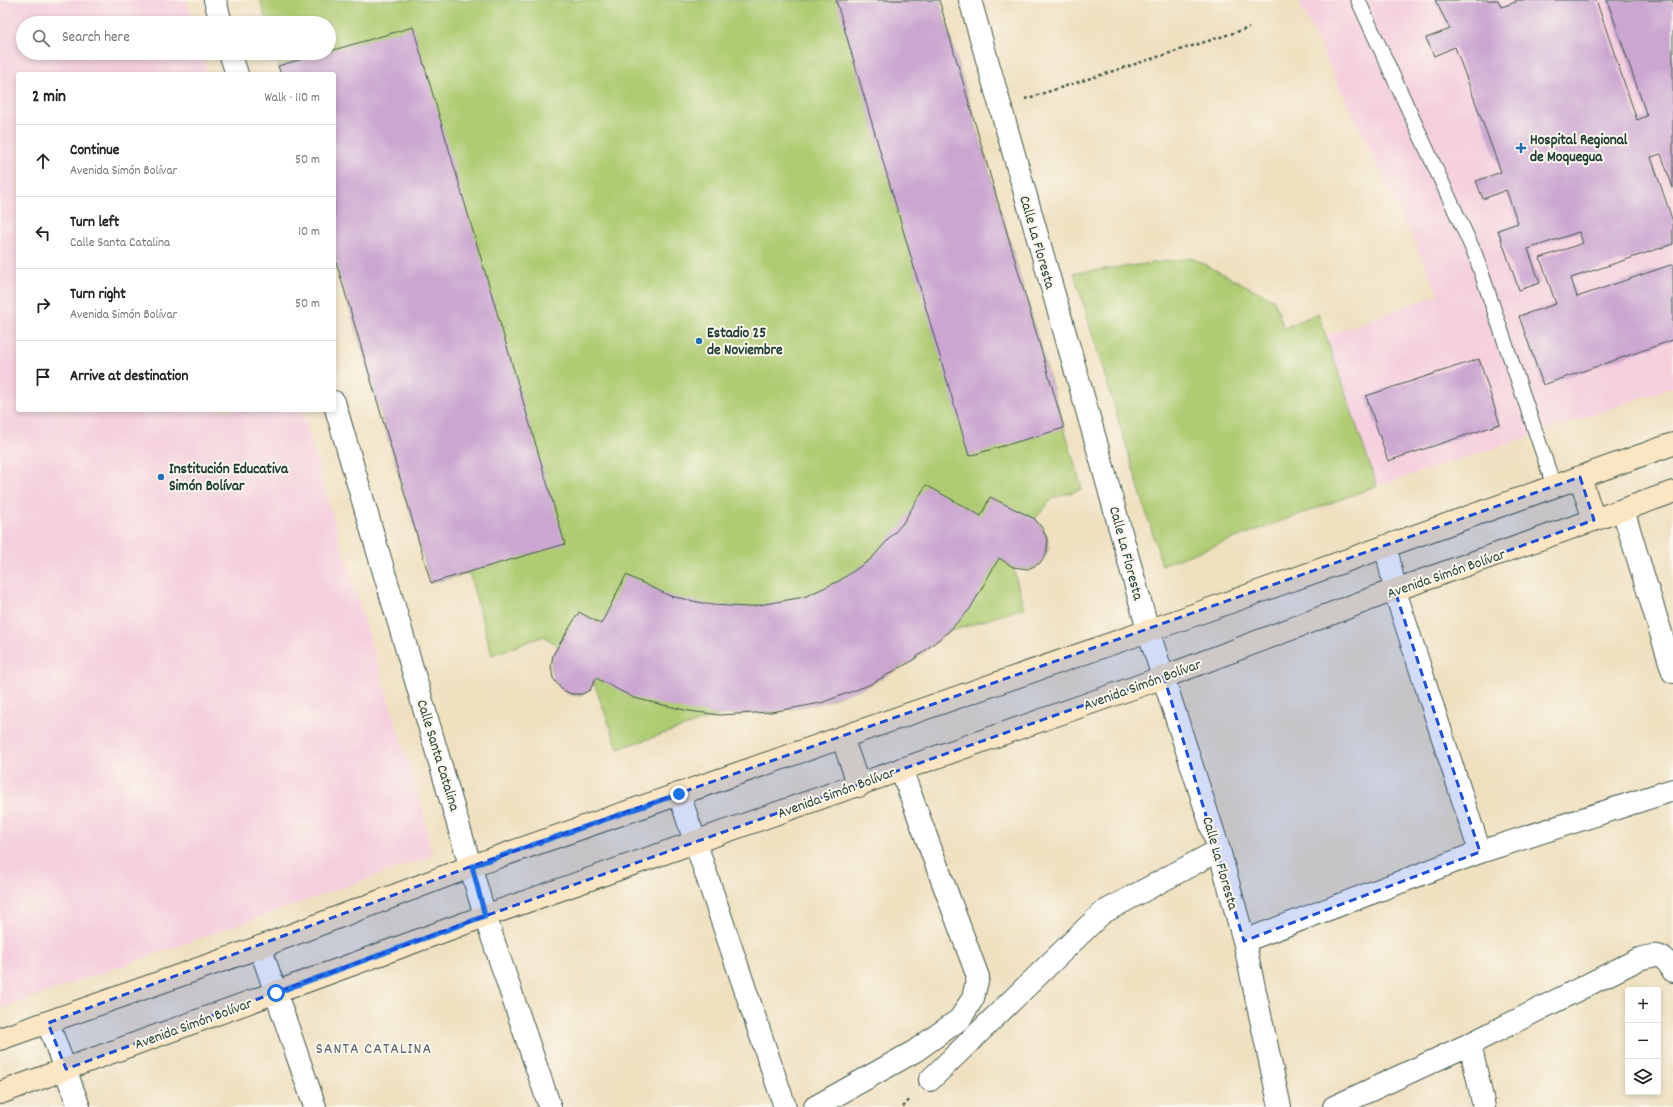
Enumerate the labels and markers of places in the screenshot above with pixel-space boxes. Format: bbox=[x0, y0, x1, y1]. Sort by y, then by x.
place label: Hospital Regional de Moquegua bbox=[1530, 130, 1628, 169]
marker: Hospital Regional de Moquegua bbox=[1515, 142, 1527, 154]
place label: Estadio 25 de Noviembre bbox=[707, 323, 783, 362]
marker: Estadio 25 de Noviembre bbox=[694, 336, 704, 346]
place label: Institución Educativa Simón Bolívar bbox=[169, 459, 289, 498]
marker: Institución Educativa Simón Bolívar bbox=[156, 472, 166, 482]

